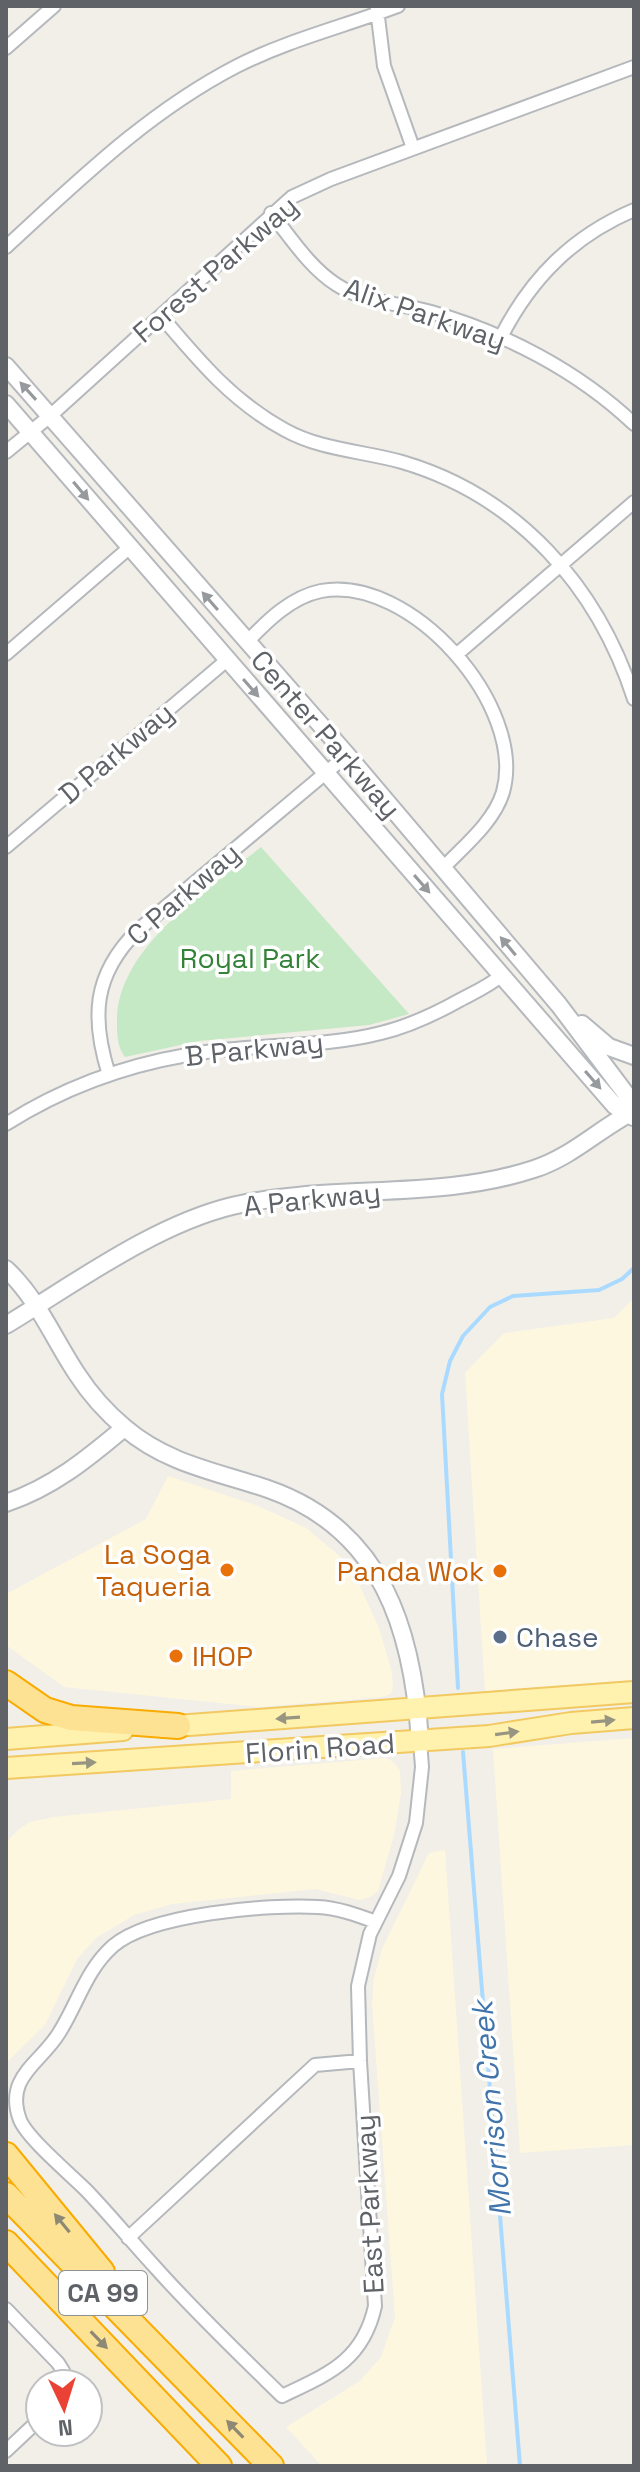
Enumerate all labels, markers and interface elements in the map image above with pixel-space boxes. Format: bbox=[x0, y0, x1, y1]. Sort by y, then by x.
street label: Forest Parkway bbox=[125, 188, 305, 350]
street label: Alix Parkway bbox=[339, 270, 511, 358]
one-way arrow bbox=[20, 381, 38, 400]
one-way arrow bbox=[72, 481, 90, 501]
one-way arrow bbox=[202, 591, 219, 611]
street label: Center Parkway bbox=[243, 642, 409, 826]
one-way arrow bbox=[242, 678, 259, 698]
street label: D Parkway bbox=[51, 695, 181, 811]
street label: C Parkway bbox=[119, 835, 247, 953]
one-way arrow bbox=[412, 875, 430, 894]
one-way arrow bbox=[500, 936, 518, 955]
park label: Royal Park bbox=[180, 940, 320, 976]
street label: B Parkway bbox=[183, 1024, 325, 1074]
one-way arrow bbox=[583, 1071, 601, 1090]
street label: A Parkway bbox=[242, 1174, 382, 1224]
place label: La Soga Taqueria bbox=[96, 1536, 211, 1604]
place label: Panda Wok bbox=[337, 1553, 484, 1589]
marker: La Soga Taqueria bbox=[218, 1561, 236, 1579]
marker: Panda Wok bbox=[491, 1562, 509, 1580]
place label: Chase bbox=[516, 1619, 598, 1655]
marker: Chase bbox=[491, 1628, 509, 1646]
place label: IHOP bbox=[192, 1638, 253, 1674]
marker: IHOP bbox=[167, 1647, 185, 1665]
one-way arrow bbox=[275, 1712, 300, 1725]
one-way arrow bbox=[590, 1714, 615, 1727]
street label: Florin Road bbox=[244, 1725, 396, 1771]
one-way arrow bbox=[495, 1726, 520, 1739]
one-way arrow bbox=[72, 1757, 97, 1770]
water label: Morrison Creek bbox=[462, 1997, 520, 2219]
street label: East Parkway bbox=[346, 2113, 392, 2295]
one-way arrow bbox=[54, 2213, 70, 2233]
road number: CA 99 bbox=[59, 2271, 147, 2315]
one-way arrow bbox=[89, 2330, 107, 2349]
north arrow bbox=[24, 2368, 104, 2448]
text: N bbox=[57, 2413, 74, 2442]
one-way arrow bbox=[227, 2420, 245, 2439]

